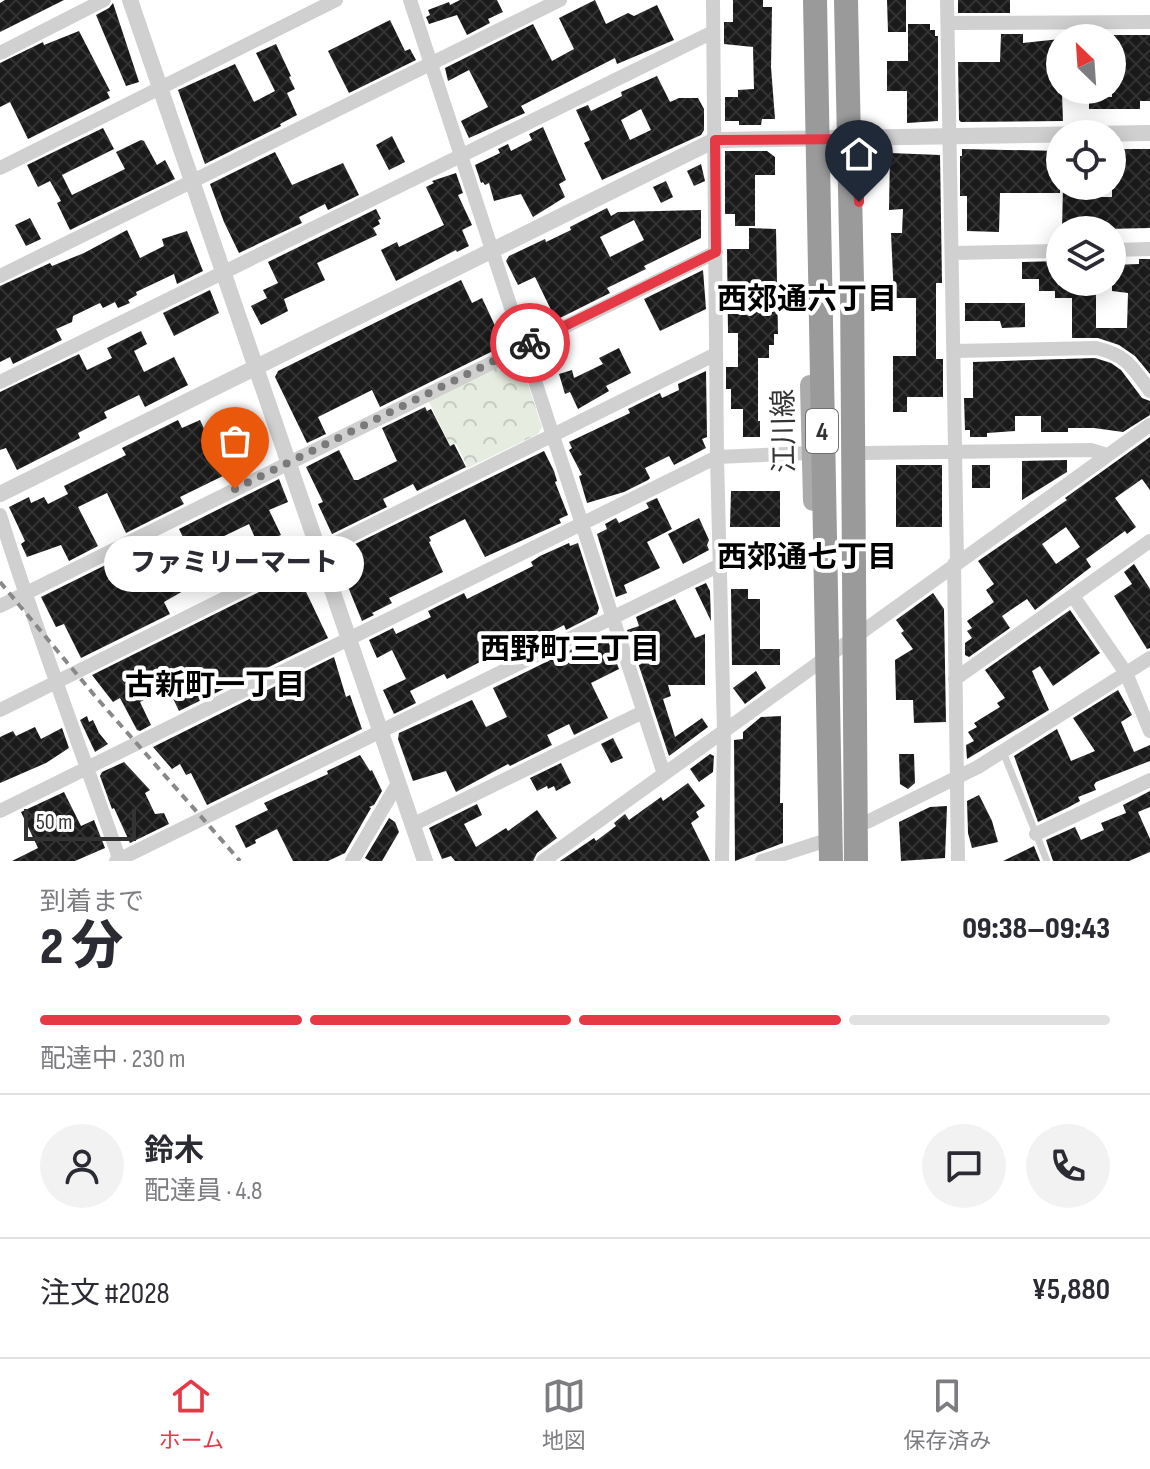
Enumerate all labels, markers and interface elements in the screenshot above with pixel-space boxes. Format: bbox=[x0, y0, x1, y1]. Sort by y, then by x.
north arrow bbox=[1046, 24, 1126, 104]
map controls bbox=[1046, 24, 1126, 296]
pin bbox=[825, 120, 893, 202]
button: locate bbox=[1046, 120, 1126, 200]
icon: home bbox=[837, 132, 881, 176]
button: layers bbox=[1046, 216, 1126, 296]
district label: 西郊通六丁目 bbox=[717, 282, 897, 318]
courier bbox=[490, 303, 570, 383]
icon: bike bbox=[508, 321, 552, 365]
street label: 江川線 bbox=[767, 389, 802, 473]
pin bbox=[201, 407, 269, 489]
road number: 4 bbox=[806, 409, 838, 453]
icon: bag bbox=[213, 419, 257, 463]
callout: ファミリーマート bbox=[105, 537, 365, 593]
district label: 西郊通七丁目 bbox=[717, 540, 897, 576]
text: ファミリーマート bbox=[130, 548, 338, 579]
district label: 西野町三丁目 bbox=[480, 632, 660, 668]
district label: 古新町一丁目 bbox=[125, 668, 305, 704]
scale bar bbox=[24, 805, 136, 841]
text: 50 m bbox=[36, 809, 72, 836]
text: 到着まで bbox=[40, 887, 144, 918]
text: 09:38–09:43 bbox=[962, 911, 1110, 947]
text: 2 分 bbox=[40, 916, 123, 979]
text: 配達中 · 230 m bbox=[40, 1044, 186, 1075]
button: person bbox=[40, 1124, 124, 1208]
button: chat bbox=[922, 1124, 1006, 1208]
button: phone bbox=[1026, 1124, 1110, 1208]
text: 鈴木 bbox=[144, 1133, 204, 1169]
text: 配達員 · 4.8 bbox=[144, 1176, 262, 1207]
text: ¥5,880 bbox=[1032, 1272, 1110, 1308]
text: 注文 #2028 bbox=[40, 1276, 170, 1312]
tab: ホーム bbox=[159, 1374, 224, 1455]
tab: 地図 bbox=[542, 1374, 586, 1455]
tab: 保存済み bbox=[903, 1374, 991, 1455]

